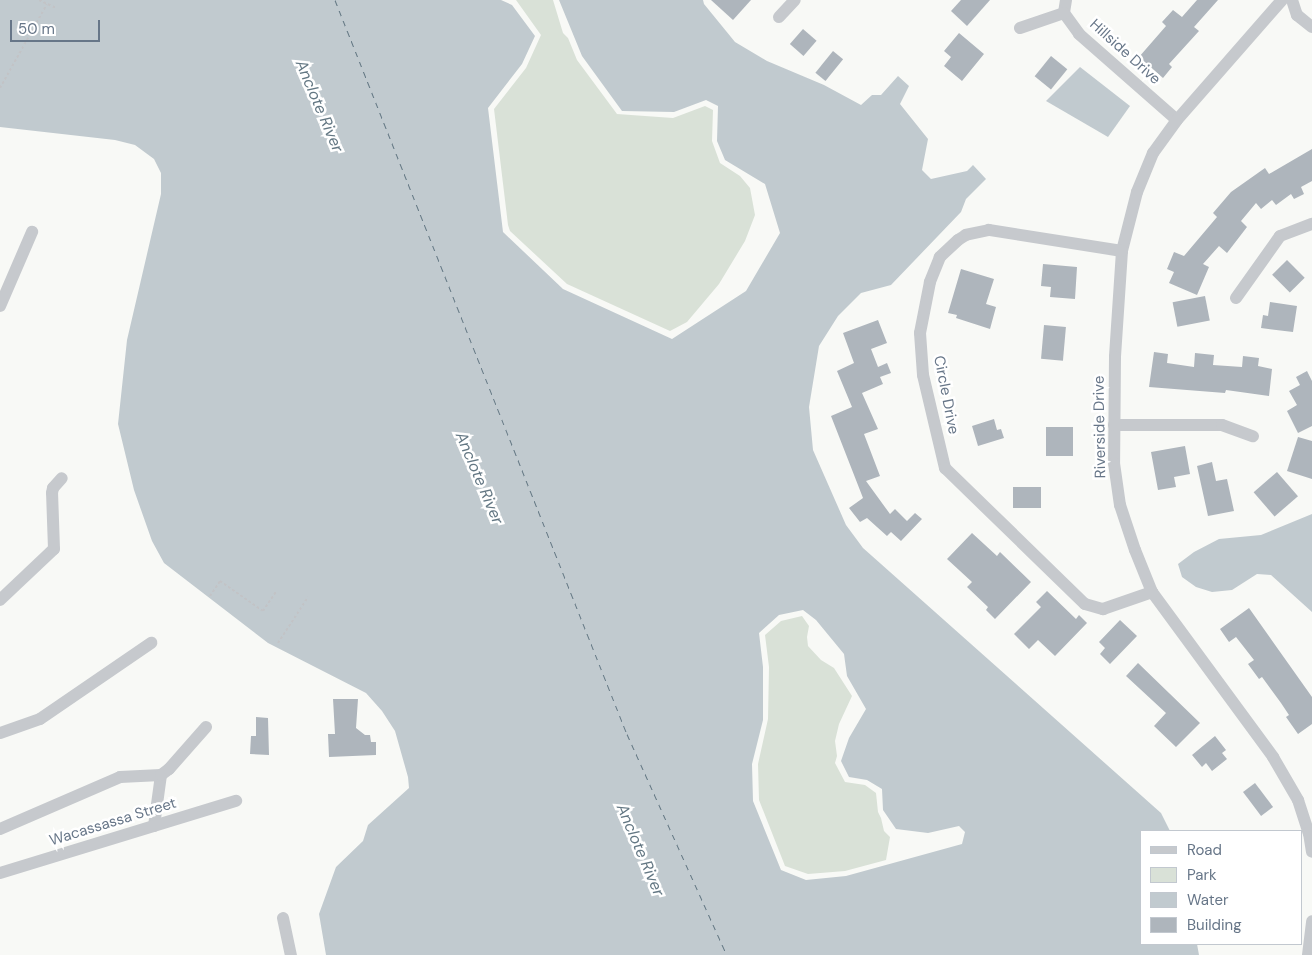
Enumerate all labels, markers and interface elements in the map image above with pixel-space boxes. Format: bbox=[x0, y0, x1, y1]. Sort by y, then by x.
scale bar bbox=[12, 10, 102, 42]
street label: Hillside Drive bbox=[1086, 16, 1164, 88]
text: 50 m bbox=[18, 19, 55, 39]
water label: Anclote River bbox=[291, 57, 347, 155]
street label: Circle Drive bbox=[930, 354, 962, 436]
street label: Riverside Drive bbox=[1090, 376, 1110, 478]
water label: Anclote River bbox=[451, 429, 507, 527]
street label: Wacassassa Street bbox=[47, 794, 179, 850]
water label: Anclote River bbox=[612, 801, 668, 899]
legend bbox=[1140, 830, 1302, 945]
text: Road bbox=[1187, 840, 1222, 860]
text: Park bbox=[1187, 865, 1217, 885]
text: Water bbox=[1187, 890, 1228, 910]
text: Building bbox=[1187, 915, 1242, 935]

